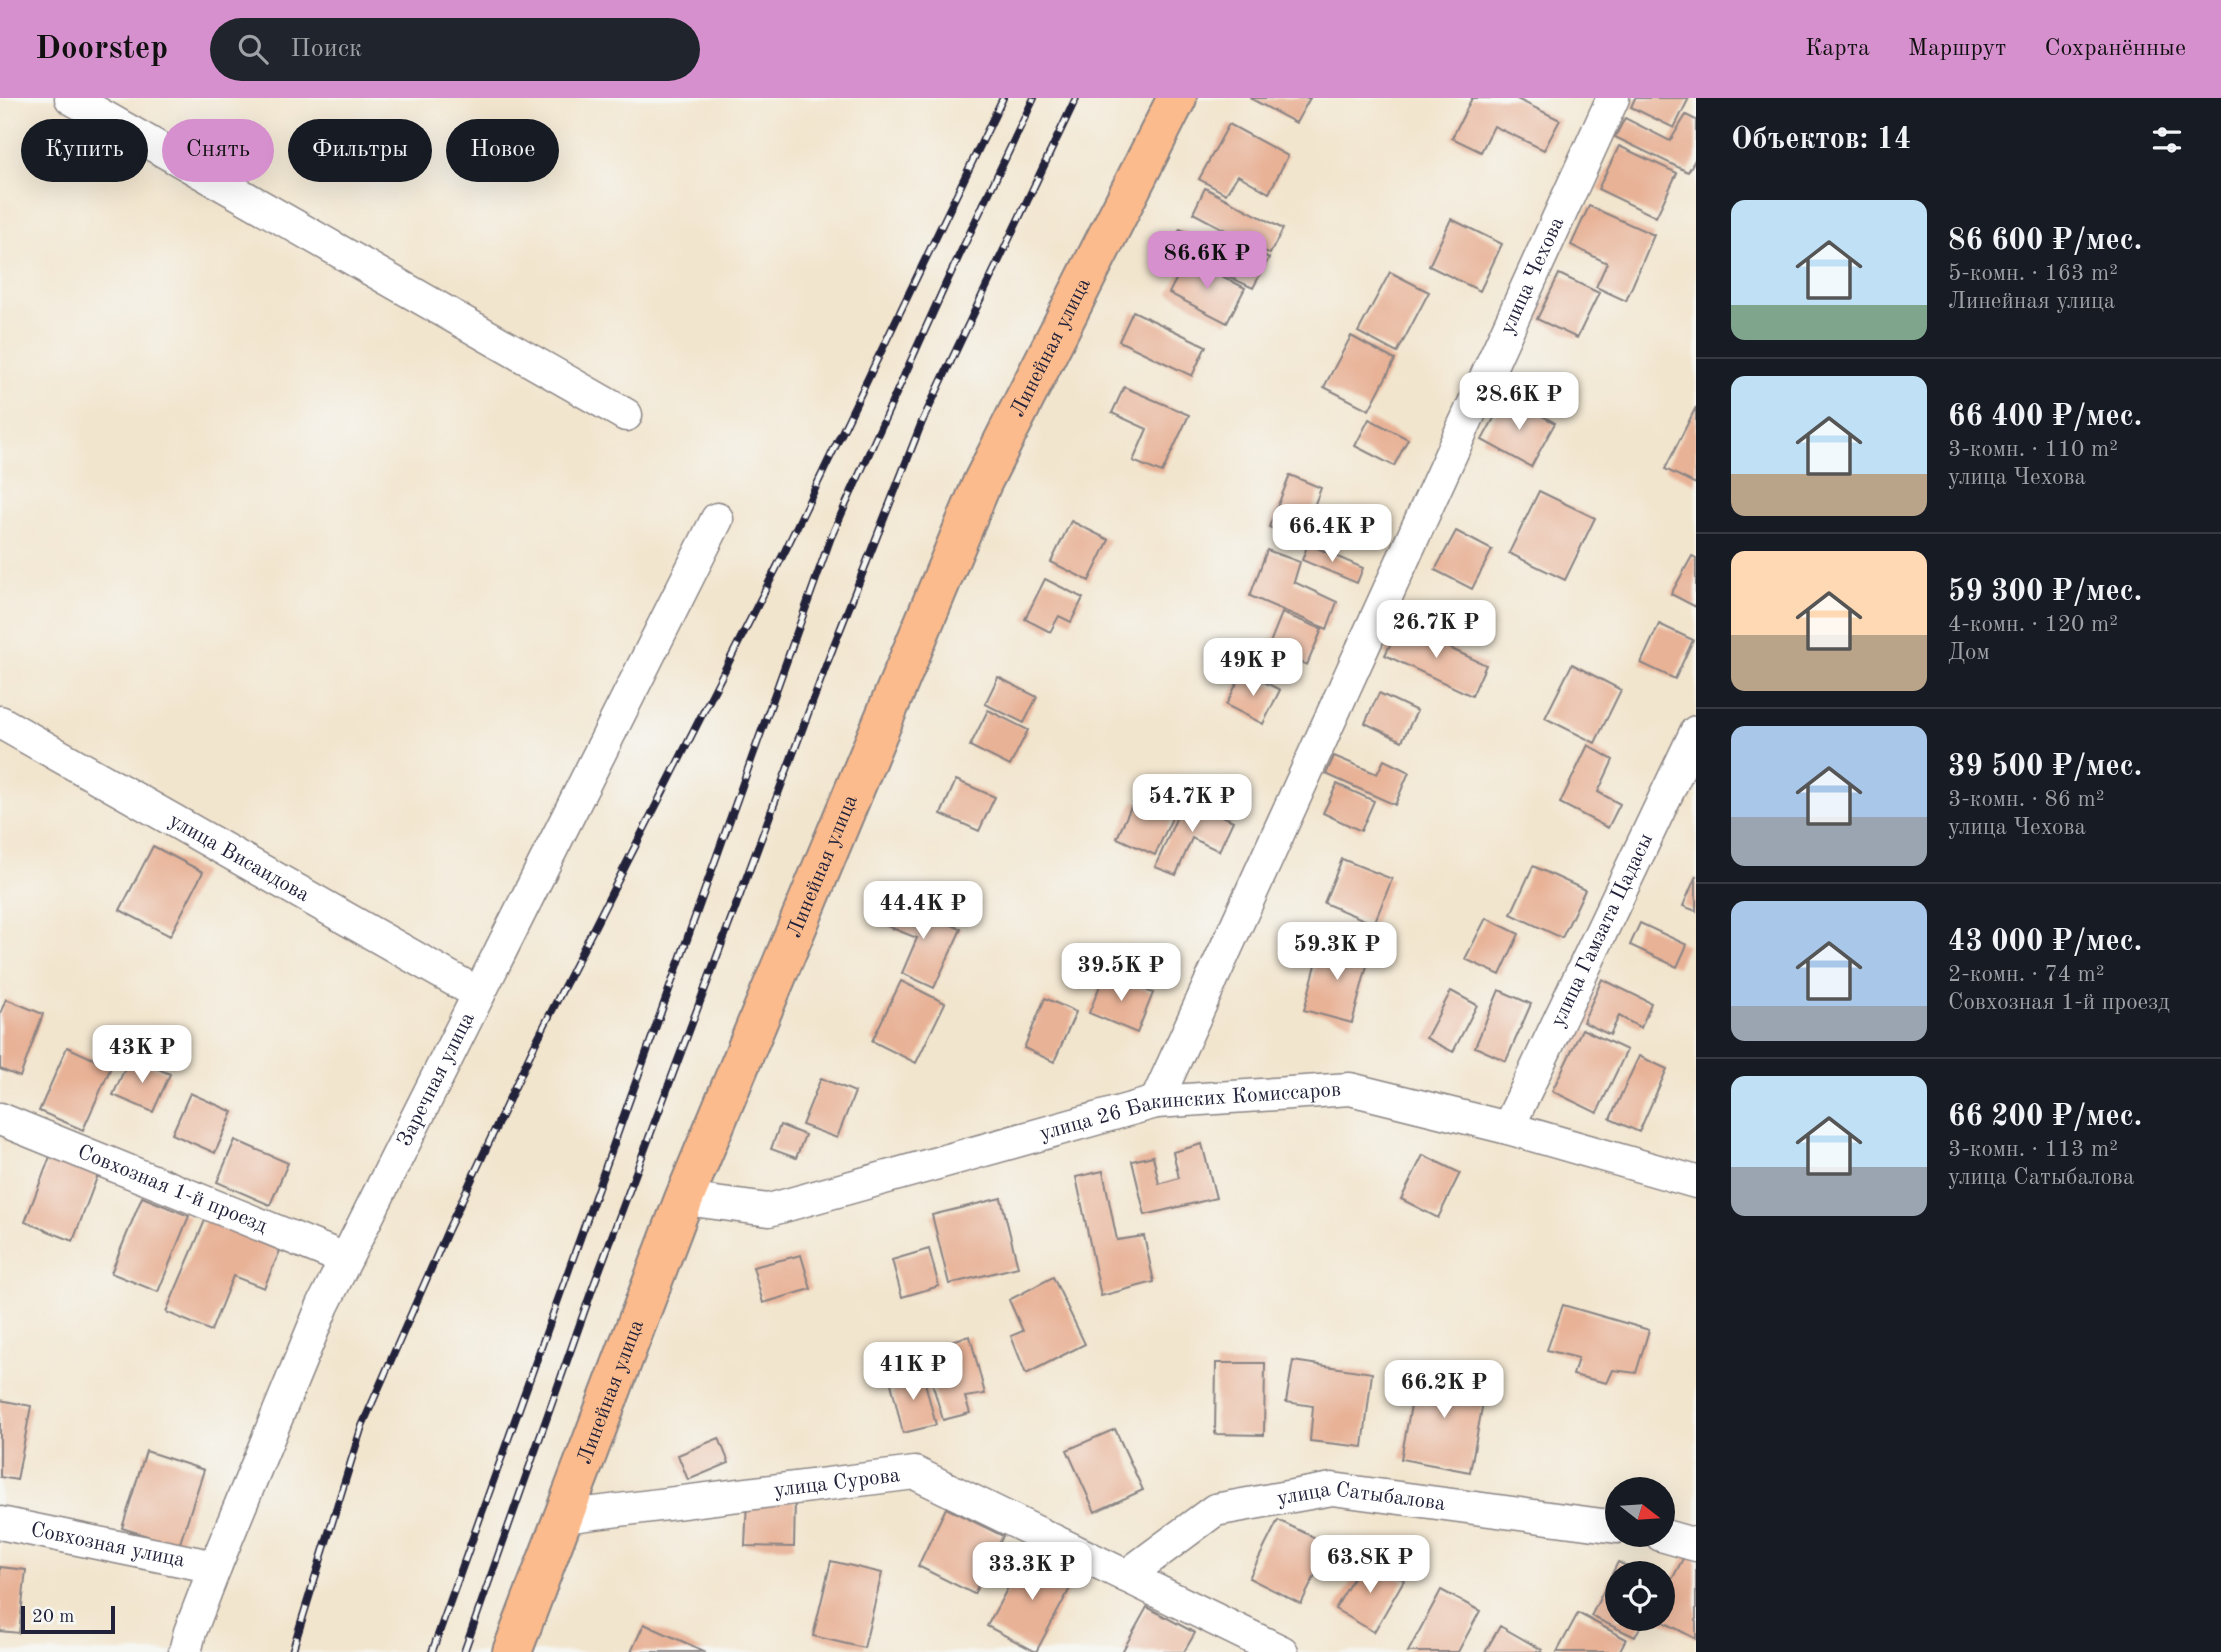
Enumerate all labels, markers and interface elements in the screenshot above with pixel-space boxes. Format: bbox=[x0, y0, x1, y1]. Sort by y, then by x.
search box bbox=[210, 18, 700, 81]
icon: search bbox=[234, 30, 272, 68]
text: Doorstep bbox=[35, 33, 168, 66]
text: Поиск bbox=[290, 36, 362, 62]
text: Карта bbox=[1805, 37, 1870, 61]
text: Маршрут bbox=[1908, 37, 2006, 61]
text: Сохранённые bbox=[2044, 37, 2186, 61]
chip: Купить bbox=[21, 119, 148, 182]
chip: Снять bbox=[162, 119, 274, 182]
chip: Фильтры bbox=[288, 119, 432, 182]
chip: Новое bbox=[446, 119, 559, 182]
icon: filters bbox=[2148, 121, 2186, 159]
text: Объектов: 14 bbox=[1731, 125, 1911, 155]
street label: улица Чехова bbox=[1497, 214, 1568, 337]
text: 86 600 ₽/мес. bbox=[1948, 226, 2142, 256]
icon: home bbox=[1787, 228, 1871, 312]
pin: 86.6K ₽ bbox=[1142, 232, 1272, 291]
text: 86.6K ₽ bbox=[1164, 242, 1250, 265]
text: 5-комн. · 163 m² bbox=[1948, 262, 2118, 285]
street label: Линейная улица bbox=[1007, 275, 1094, 420]
text: Линейная улица bbox=[1948, 290, 2115, 313]
pin: 28.6K ₽ bbox=[1454, 372, 1584, 432]
text: 28.6K ₽ bbox=[1476, 383, 1562, 406]
text: 66 400 ₽/мес. bbox=[1948, 402, 2142, 432]
icon: home bbox=[1787, 404, 1871, 488]
text: 3-комн. · 110 m² bbox=[1948, 438, 2118, 461]
text: улица Чехова bbox=[1948, 466, 2086, 489]
pin: 66.4K ₽ bbox=[1267, 504, 1397, 564]
text: 66.4K ₽ bbox=[1289, 515, 1375, 538]
text: 59 300 ₽/мес. bbox=[1948, 577, 2142, 607]
icon: home bbox=[1787, 579, 1871, 663]
pin: 26.7K ₽ bbox=[1371, 601, 1501, 660]
text: 26.7K ₽ bbox=[1393, 611, 1479, 634]
text: 4-комн. · 120 m² bbox=[1948, 613, 2118, 636]
pin: 49K ₽ bbox=[1204, 638, 1302, 698]
text: Дом bbox=[1948, 641, 1990, 664]
text: 49K ₽ bbox=[1220, 649, 1286, 672]
text: 39 500 ₽/мес. bbox=[1948, 752, 2142, 782]
icon: home bbox=[1787, 754, 1871, 838]
pin: 54.7K ₽ bbox=[1127, 774, 1257, 834]
text: 54.7K ₽ bbox=[1149, 785, 1235, 808]
text: 3-комн. · 86 m² bbox=[1948, 788, 2105, 811]
street label: Линейная улица bbox=[783, 792, 862, 941]
street label: улица Висаидова bbox=[165, 810, 313, 906]
text: улица Чехова bbox=[1948, 816, 2086, 839]
street label: улица Гамзата Цадасы bbox=[1547, 830, 1657, 1030]
pin: 44.4K ₽ bbox=[858, 882, 988, 941]
text: 44.4K ₽ bbox=[880, 892, 966, 915]
pin: 59.3K ₽ bbox=[1272, 922, 1402, 982]
text: 43 000 ₽/мес. bbox=[1948, 927, 2142, 957]
icon: home bbox=[1787, 929, 1871, 1013]
text: 59.3K ₽ bbox=[1294, 933, 1380, 956]
pin: 39.5K ₽ bbox=[1056, 944, 1186, 1003]
text: 39.5K ₽ bbox=[1078, 954, 1164, 977]
text: 2-комн. · 74 m² bbox=[1948, 963, 2105, 986]
text: Совхозная 1-й проезд bbox=[1948, 991, 2169, 1014]
street label: Заречная улица bbox=[394, 1009, 478, 1150]
pin: 43K ₽ bbox=[93, 1026, 191, 1085]
text: 43K ₽ bbox=[109, 1036, 175, 1059]
street label: улица 26 Бакинских Комиссаров bbox=[1037, 1079, 1342, 1144]
text: 66 200 ₽/мес. bbox=[1948, 1102, 2142, 1132]
icon: home bbox=[1787, 1104, 1871, 1188]
text: 3-комн. · 113 m² bbox=[1948, 1138, 2118, 1161]
street label: Совхозная 1-й проезд bbox=[75, 1141, 271, 1237]
text: улица Сатыбалова bbox=[1948, 1166, 2134, 1189]
street label: Линейная улица bbox=[574, 1317, 648, 1467]
pin: 41K ₽ bbox=[864, 1342, 962, 1402]
text: 41K ₽ bbox=[880, 1353, 946, 1376]
pin: 66.2K ₽ bbox=[1379, 1360, 1509, 1420]
text: 66.2K ₽ bbox=[1401, 1371, 1487, 1394]
street label: улица Сурова bbox=[773, 1464, 901, 1501]
north arrow bbox=[1605, 1477, 1675, 1547]
map controls bbox=[1605, 1477, 1675, 1631]
street label: улица Сатыбалова bbox=[1275, 1478, 1447, 1515]
street label: Совхозная улица bbox=[29, 1519, 187, 1571]
pin: 63.8K ₽ bbox=[1305, 1536, 1435, 1595]
pin: 33.3K ₽ bbox=[967, 1542, 1097, 1602]
text: 63.8K ₽ bbox=[1327, 1546, 1413, 1569]
text: 33.3K ₽ bbox=[989, 1553, 1075, 1576]
button: locate bbox=[1605, 1561, 1675, 1631]
scale bar bbox=[21, 1603, 116, 1635]
text: 20 m bbox=[32, 1608, 74, 1627]

